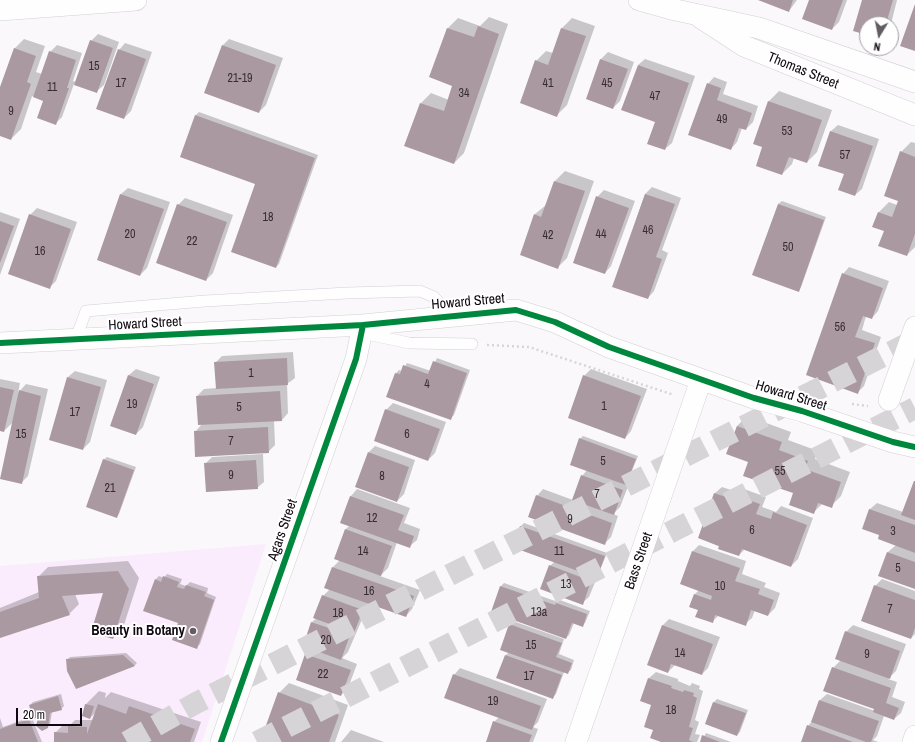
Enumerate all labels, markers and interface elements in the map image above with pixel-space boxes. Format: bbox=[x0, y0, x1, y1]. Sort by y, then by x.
north arrow bbox=[859, 16, 899, 56]
text: N bbox=[873, 39, 882, 54]
street label: Thomas Street bbox=[765, 49, 841, 93]
house number: 15 bbox=[89, 60, 99, 74]
house number: 21-19 bbox=[227, 72, 253, 86]
house number: 17 bbox=[116, 77, 126, 91]
house number: 41 bbox=[543, 77, 553, 91]
house number: 45 bbox=[602, 77, 612, 91]
house number: 11 bbox=[47, 81, 57, 95]
house number: 34 bbox=[459, 87, 469, 101]
house number: 47 bbox=[650, 90, 660, 104]
house number: 9 bbox=[8, 105, 14, 119]
house number: 49 bbox=[717, 113, 727, 127]
house number: 53 bbox=[782, 125, 792, 139]
house number: 57 bbox=[840, 149, 850, 163]
house number: 18 bbox=[263, 211, 273, 225]
house number: 46 bbox=[643, 224, 653, 238]
house number: 20 bbox=[125, 228, 135, 242]
house number: 44 bbox=[596, 228, 606, 242]
house number: 42 bbox=[543, 229, 553, 243]
house number: 22 bbox=[187, 235, 197, 249]
house number: 50 bbox=[783, 241, 793, 255]
house number: 16 bbox=[35, 245, 45, 259]
street label: Howard Street bbox=[431, 290, 505, 314]
street label: Howard Street bbox=[108, 314, 182, 334]
house number: 56 bbox=[835, 321, 845, 335]
house number: 1 bbox=[248, 367, 254, 381]
street label: Howard Street bbox=[753, 377, 829, 415]
house number: 4 bbox=[424, 378, 430, 392]
house number: 19 bbox=[127, 398, 137, 412]
house number: 1 bbox=[601, 400, 607, 414]
house number: 5 bbox=[236, 401, 242, 415]
house number: 17 bbox=[70, 406, 80, 420]
house number: 15 bbox=[16, 428, 26, 442]
house number: 6 bbox=[404, 428, 410, 442]
house number: 7 bbox=[228, 435, 234, 449]
house number: 5 bbox=[600, 455, 606, 469]
house number: 55 bbox=[775, 465, 785, 479]
house number: 9 bbox=[228, 469, 234, 483]
house number: 8 bbox=[379, 470, 385, 484]
house number: 21 bbox=[105, 482, 115, 496]
house number: 7 bbox=[594, 488, 600, 502]
street label: Agars Street bbox=[265, 497, 301, 563]
house number: 12 bbox=[367, 512, 377, 526]
house number: 9 bbox=[567, 513, 573, 527]
house number: 6 bbox=[749, 524, 755, 538]
house number: 3 bbox=[890, 525, 896, 539]
street label: Bass Street bbox=[621, 530, 657, 592]
house number: 14 bbox=[358, 545, 368, 559]
house number: 11 bbox=[554, 545, 564, 559]
house number: 5 bbox=[895, 562, 901, 576]
house number: 13 bbox=[561, 578, 571, 592]
house number: 10 bbox=[715, 580, 725, 594]
house number: 16 bbox=[364, 585, 374, 599]
house number: 7 bbox=[887, 603, 893, 617]
house number: 13a bbox=[531, 606, 547, 620]
house number: 18 bbox=[333, 607, 343, 621]
place label: Beauty in Botany bbox=[91, 623, 185, 639]
marker: Beauty in Botany bbox=[188, 626, 198, 636]
house number: 20 bbox=[321, 634, 331, 648]
house number: 15 bbox=[526, 639, 536, 653]
house number: 14 bbox=[675, 647, 685, 661]
house number: 9 bbox=[864, 648, 870, 662]
house number: 22 bbox=[318, 668, 328, 682]
house number: 17 bbox=[524, 670, 534, 684]
house number: 19 bbox=[488, 695, 498, 709]
scale bar bbox=[18, 700, 84, 726]
house number: 18 bbox=[666, 704, 676, 718]
text: 20 m bbox=[23, 707, 45, 723]

